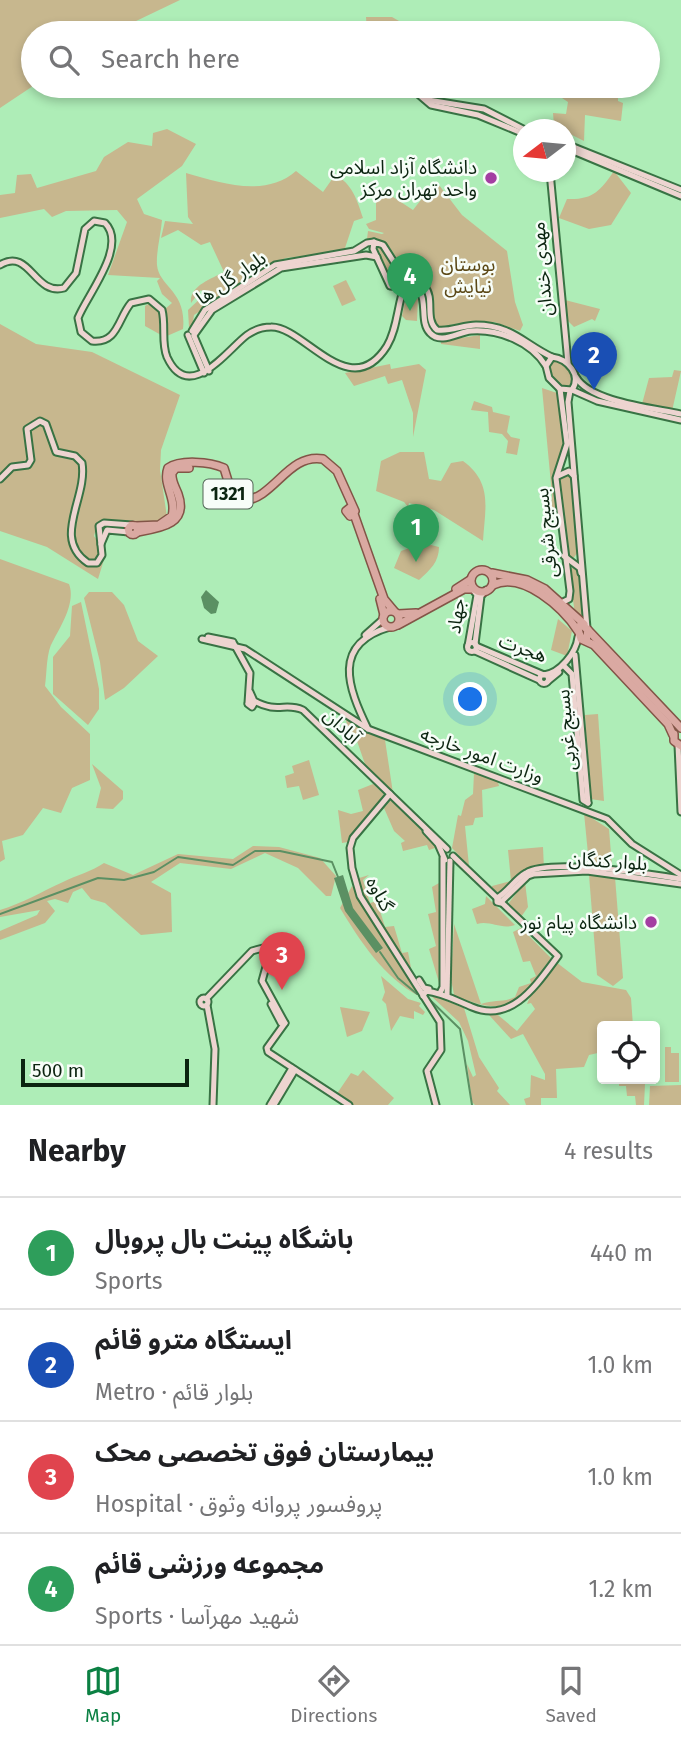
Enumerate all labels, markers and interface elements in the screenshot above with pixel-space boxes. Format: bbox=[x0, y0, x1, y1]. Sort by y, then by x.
search box bbox=[21, 21, 660, 98]
icon: search bbox=[45, 41, 83, 79]
text: Search here bbox=[101, 44, 240, 75]
north arrow bbox=[513, 119, 576, 182]
place label: دانشگاه آزاد اسلامی واحد تهران مرکز bbox=[330, 156, 477, 201]
marker: دانشگاه آزاد اسلامی واحد تهران مرکز bbox=[483, 170, 499, 186]
street label: مهدی خندان bbox=[526, 221, 558, 317]
street label: بلوار گل ها bbox=[192, 246, 270, 310]
pin: 4 bbox=[387, 253, 433, 311]
park label: بوستان نیایش bbox=[441, 253, 495, 298]
pin: 2 bbox=[571, 332, 617, 390]
road number: 1321 bbox=[204, 480, 252, 508]
street label: بسیج شرقی bbox=[530, 487, 565, 579]
pin: 1 bbox=[393, 504, 439, 562]
street label: جهاد bbox=[442, 597, 470, 635]
street label: هجرت bbox=[496, 629, 550, 667]
your location bbox=[453, 682, 487, 716]
street label: بسیج غربی bbox=[551, 688, 584, 772]
street label: آبادان bbox=[319, 703, 366, 750]
street label: وزارت امور خارجه bbox=[417, 722, 547, 788]
street label: بلوار کنگان bbox=[568, 847, 648, 875]
street label: گناوه bbox=[361, 873, 399, 916]
place label: دانشگاه پیام نور bbox=[520, 911, 637, 937]
marker: دانشگاه پیام نور bbox=[643, 914, 659, 930]
pin: 3 bbox=[259, 932, 305, 990]
map controls bbox=[597, 1021, 660, 1084]
button: locate bbox=[597, 1021, 660, 1084]
scale bar bbox=[21, 1056, 189, 1088]
text: 500 m bbox=[32, 1059, 84, 1082]
text: Nearby bbox=[28, 1133, 126, 1169]
text: 4 results bbox=[564, 1137, 653, 1165]
text: باشگاه پینت بال پروبال bbox=[95, 1224, 354, 1255]
text: 1 bbox=[46, 1239, 56, 1267]
text: 440 m bbox=[590, 1239, 653, 1267]
text: Sports bbox=[95, 1267, 163, 1295]
text: ایستگاه مترو قائم bbox=[95, 1325, 292, 1356]
text: 2 bbox=[45, 1351, 57, 1379]
text: 1.0 km bbox=[587, 1351, 653, 1379]
text: Metro · بلوار قائم bbox=[95, 1378, 253, 1406]
text: بیمارستان فوق تخصصی محک bbox=[95, 1437, 434, 1468]
text: 3 bbox=[45, 1463, 57, 1491]
text: 1.0 km bbox=[587, 1463, 653, 1491]
text: Hospital · پروفسور پروانه وثوق bbox=[95, 1490, 382, 1518]
text: مجموعه ورزشی قائم bbox=[95, 1549, 324, 1580]
text: 4 bbox=[45, 1575, 58, 1603]
text: 1.2 km bbox=[589, 1575, 653, 1603]
text: Sports · شهید مهرآسا bbox=[95, 1602, 299, 1630]
tab: Map bbox=[84, 1662, 122, 1727]
tab: Directions bbox=[290, 1662, 377, 1727]
tab: Saved bbox=[546, 1662, 597, 1727]

